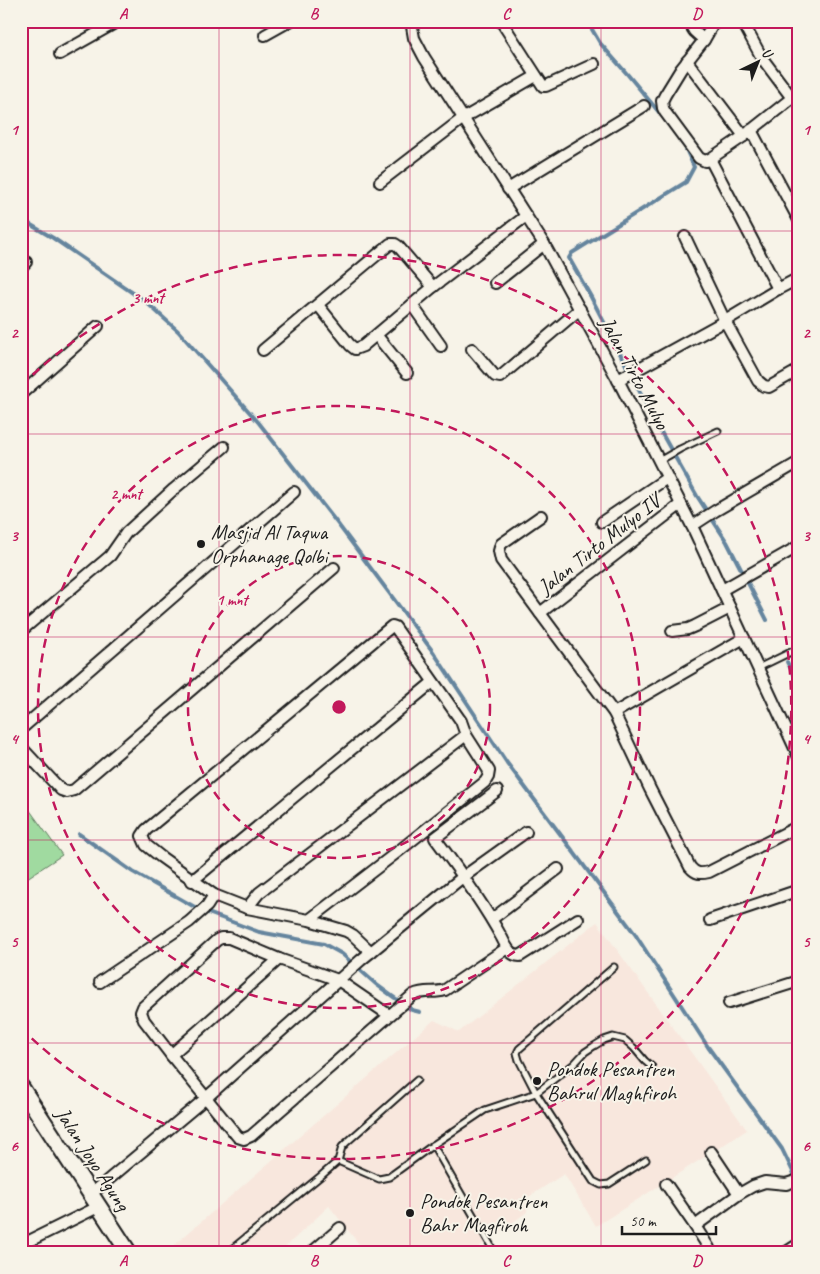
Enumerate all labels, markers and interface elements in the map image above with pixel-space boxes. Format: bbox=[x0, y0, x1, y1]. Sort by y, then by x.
text: A bbox=[119, 4, 129, 24]
text: B bbox=[310, 4, 320, 24]
text: C bbox=[502, 4, 512, 24]
text: D bbox=[692, 4, 703, 24]
north arrow bbox=[732, 38, 782, 88]
text: U bbox=[758, 44, 777, 64]
text: 1 bbox=[10, 120, 19, 140]
text: 1 bbox=[802, 120, 811, 140]
text: 3 mnt bbox=[133, 289, 166, 308]
street label: Jalan Tirto Mulyo bbox=[594, 312, 676, 435]
text: 2 bbox=[10, 323, 19, 343]
text: 2 bbox=[802, 323, 811, 343]
text: 2 mnt bbox=[111, 485, 144, 504]
street label: Jalan Tirto Mulyo IV bbox=[532, 486, 668, 600]
place label: Masjid Al Taqwa Orphanage Qolbi bbox=[211, 519, 330, 569]
text: 3 bbox=[10, 526, 19, 546]
text: 3 bbox=[802, 526, 811, 546]
marker: Masjid Al Taqwa Orphanage Qolbi bbox=[195, 538, 207, 550]
text: 1 mnt bbox=[217, 591, 250, 610]
centre of rings bbox=[330, 698, 348, 716]
text: 4 bbox=[10, 729, 19, 749]
text: 4 bbox=[802, 729, 811, 749]
text: 5 bbox=[11, 932, 20, 952]
text: 5 bbox=[803, 932, 812, 952]
place label: Pondok Pesantren Bahrul Maghfiroh bbox=[547, 1056, 677, 1106]
marker: Pondok Pesantren Bahrul Maghfiroh bbox=[531, 1075, 543, 1087]
street label: Jalan Joyo Agung bbox=[49, 1102, 137, 1217]
text: 6 bbox=[10, 1136, 19, 1156]
text: 6 bbox=[802, 1136, 811, 1156]
place label: Pondok Pesantren Bahr Magfiroh bbox=[420, 1188, 548, 1238]
scale bar bbox=[622, 1204, 716, 1236]
marker: Pondok Pesantren Bahr Magfiroh bbox=[404, 1207, 416, 1219]
text: 50 m bbox=[630, 1212, 657, 1231]
text: A bbox=[119, 1251, 129, 1271]
text: B bbox=[310, 1251, 320, 1271]
text: C bbox=[502, 1251, 512, 1271]
text: D bbox=[692, 1251, 703, 1271]

